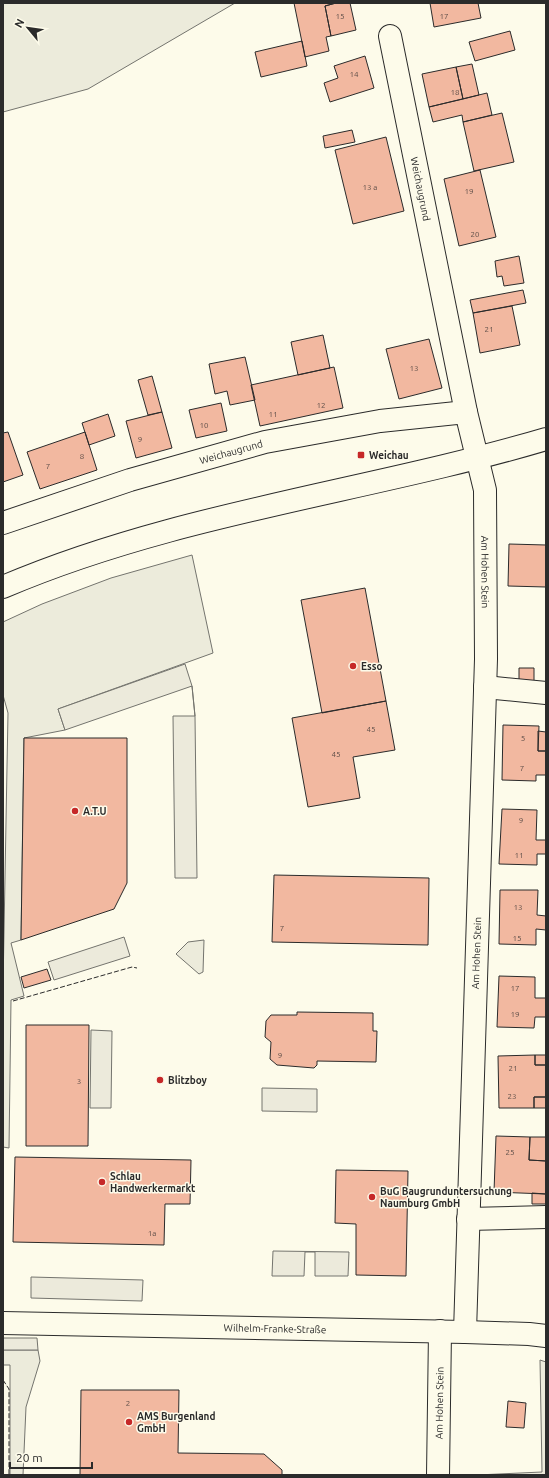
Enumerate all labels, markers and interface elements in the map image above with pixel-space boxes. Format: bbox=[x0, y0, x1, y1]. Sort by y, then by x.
north arrow bbox=[8, 8, 48, 48]
house number: 15 bbox=[335, 12, 345, 21]
house number: 17 bbox=[439, 12, 449, 21]
text: N bbox=[12, 17, 26, 30]
house number: 14 bbox=[349, 70, 359, 79]
house number: 18 bbox=[450, 88, 460, 97]
street label: Weichaugrund bbox=[409, 156, 432, 222]
house number: 13 a bbox=[363, 183, 377, 192]
house number: 19 bbox=[464, 187, 474, 196]
house number: 20 bbox=[470, 230, 480, 239]
house number: 21 bbox=[484, 325, 494, 334]
house number: 13 bbox=[409, 364, 419, 373]
house number: 12 bbox=[316, 401, 326, 410]
house number: 11 bbox=[268, 410, 278, 419]
house number: 10 bbox=[199, 421, 209, 430]
house number: 9 bbox=[138, 435, 142, 444]
street label: Weichaugrund bbox=[198, 438, 264, 466]
marker: Weichau bbox=[356, 450, 366, 460]
place label: Weichau bbox=[369, 450, 409, 461]
house number: 8 bbox=[80, 452, 85, 461]
house number: 7 bbox=[46, 462, 50, 471]
street label: Am Hohen Stein bbox=[479, 536, 491, 608]
marker: Esso bbox=[348, 661, 358, 671]
place label: Esso bbox=[361, 661, 382, 672]
house number: 45 bbox=[366, 725, 376, 734]
house number: 5 bbox=[521, 734, 525, 743]
house number: 45 bbox=[331, 750, 341, 759]
house number: 7 bbox=[520, 764, 524, 773]
marker: A.T.U bbox=[70, 806, 80, 816]
place label: A.T.U bbox=[83, 806, 106, 817]
house number: 9 bbox=[519, 816, 523, 825]
house number: 11 bbox=[514, 851, 524, 860]
house number: 13 bbox=[513, 903, 523, 912]
street label: Am Hohen Stein bbox=[470, 917, 483, 989]
house number: 7 bbox=[280, 924, 284, 933]
house number: 15 bbox=[512, 934, 522, 943]
house number: 17 bbox=[510, 984, 520, 993]
house number: 19 bbox=[510, 1010, 520, 1019]
house number: 9 bbox=[278, 1051, 282, 1060]
house number: 21 bbox=[508, 1064, 518, 1073]
marker: Blitzboy bbox=[155, 1075, 165, 1085]
place label: Blitzboy bbox=[168, 1075, 208, 1086]
house number: 3 bbox=[77, 1077, 81, 1086]
house number: 23 bbox=[507, 1092, 517, 1101]
house number: 25 bbox=[505, 1148, 515, 1157]
place label: Schlau Handwerkermarkt bbox=[110, 1171, 196, 1194]
marker: Schlau Handwerkermarkt bbox=[97, 1177, 107, 1187]
place label: BuG Baugrunduntersuchung Naumburg GmbH bbox=[380, 1186, 512, 1209]
marker: BuG Baugrunduntersuchung Naumburg GmbH bbox=[367, 1192, 377, 1202]
house number: 1a bbox=[148, 1229, 156, 1238]
street label: Wilhelm-Franke-Straße bbox=[224, 1322, 326, 1335]
street label: Am Hohen Stein bbox=[433, 1367, 446, 1439]
house number: 2 bbox=[126, 1399, 130, 1408]
place label: AMS Burgenland GmbH bbox=[137, 1411, 215, 1434]
marker: AMS Burgenland GmbH bbox=[124, 1417, 134, 1427]
scale bar bbox=[10, 1444, 92, 1470]
text: 20 m bbox=[16, 1451, 43, 1464]

